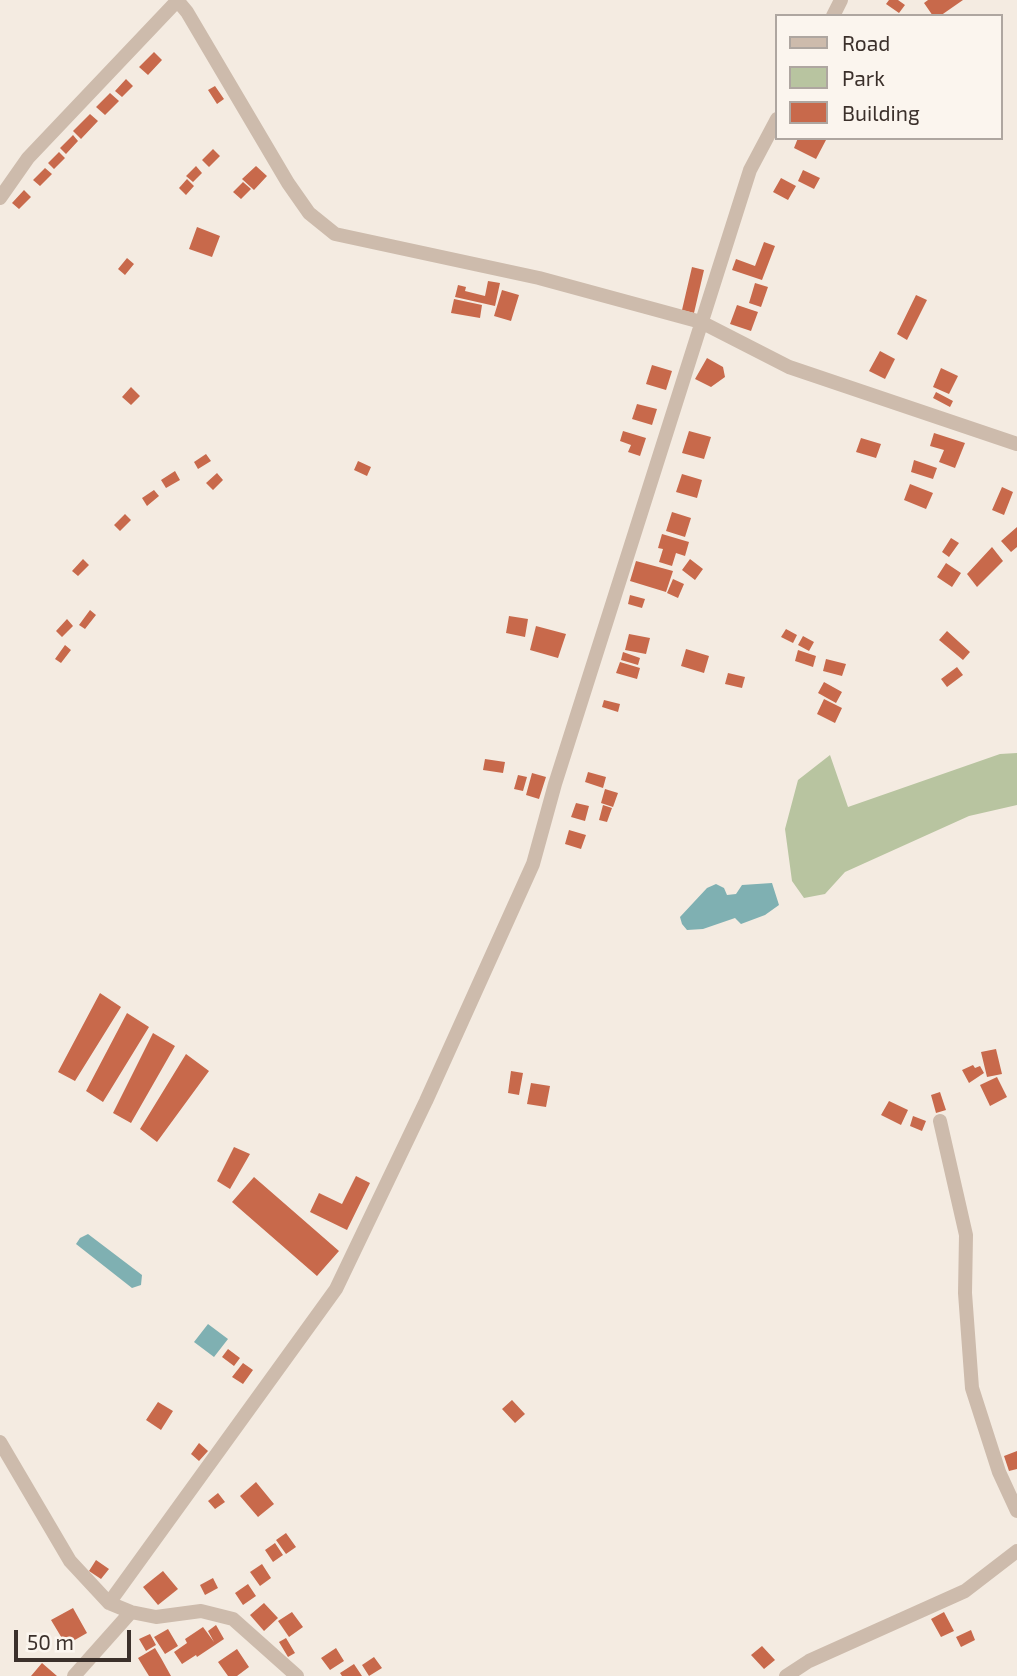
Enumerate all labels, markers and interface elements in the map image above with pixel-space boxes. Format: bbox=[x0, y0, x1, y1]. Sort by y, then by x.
legend bbox=[776, 14, 1003, 140]
text: Road bbox=[842, 30, 890, 55]
text: Park bbox=[842, 65, 885, 90]
text: Building bbox=[842, 100, 920, 125]
scale bar bbox=[18, 1616, 135, 1660]
text: 50 m bbox=[27, 1629, 74, 1654]

